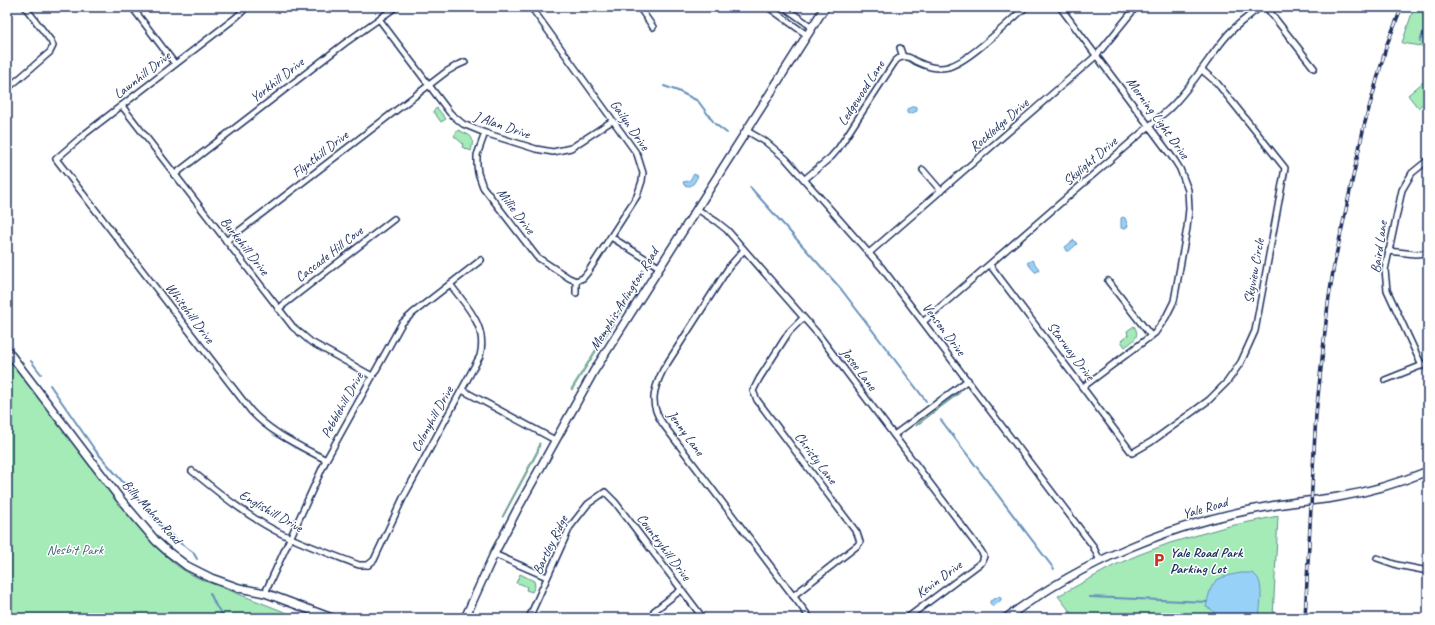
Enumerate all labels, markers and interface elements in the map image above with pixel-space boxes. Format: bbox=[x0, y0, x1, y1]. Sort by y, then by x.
street label: Lawnhill Drive bbox=[110, 47, 175, 102]
street label: Yorkhill Drive bbox=[247, 53, 308, 106]
street label: Ledgewood Lane bbox=[834, 56, 889, 129]
street label: Morning Light Drive bbox=[1123, 74, 1194, 163]
street label: Rockledge Drive bbox=[966, 94, 1033, 155]
street label: Gailyn Drive bbox=[607, 97, 654, 155]
street label: J Alan Drive bbox=[471, 107, 533, 143]
street label: Flynthill Drive bbox=[288, 126, 353, 181]
street label: Skylight Drive bbox=[1059, 132, 1122, 189]
street label: Millie Drive bbox=[493, 185, 540, 239]
street label: Burkehill Drive bbox=[217, 213, 274, 280]
street label: Baird Lane bbox=[1367, 218, 1391, 274]
street label: Cascade Hill Cove bbox=[292, 221, 367, 286]
street label: Skyview Circle bbox=[1240, 236, 1268, 305]
street label: Memphis-Arlington Road bbox=[586, 243, 664, 353]
street label: Whitehill Drive bbox=[162, 280, 219, 348]
street label: Venson Drive bbox=[919, 299, 970, 360]
street label: Starway Drive bbox=[1044, 318, 1099, 385]
street label: Josee Lane bbox=[837, 343, 881, 395]
street label: Pebblehill Drive bbox=[317, 368, 368, 441]
street label: Colonyhill Drive bbox=[407, 382, 458, 455]
street label: Jenny Lane bbox=[663, 406, 709, 460]
street label: Christy Lane bbox=[791, 429, 842, 489]
street label: Billy Maher Road bbox=[119, 476, 187, 550]
street label: Englishill Drive bbox=[236, 486, 307, 537]
street label: Yale Road bbox=[1181, 493, 1232, 523]
street label: Countryhill Drive bbox=[633, 510, 696, 585]
street label: Bartley Ridge bbox=[528, 512, 572, 577]
park label: Nesbit Park bbox=[47, 541, 104, 558]
place label: Yale Road Park Parking Lot bbox=[1170, 544, 1244, 577]
parking icon: Yale Road Park Parking Lot bbox=[1151, 552, 1167, 568]
street label: Kevin Drive bbox=[913, 556, 967, 601]

